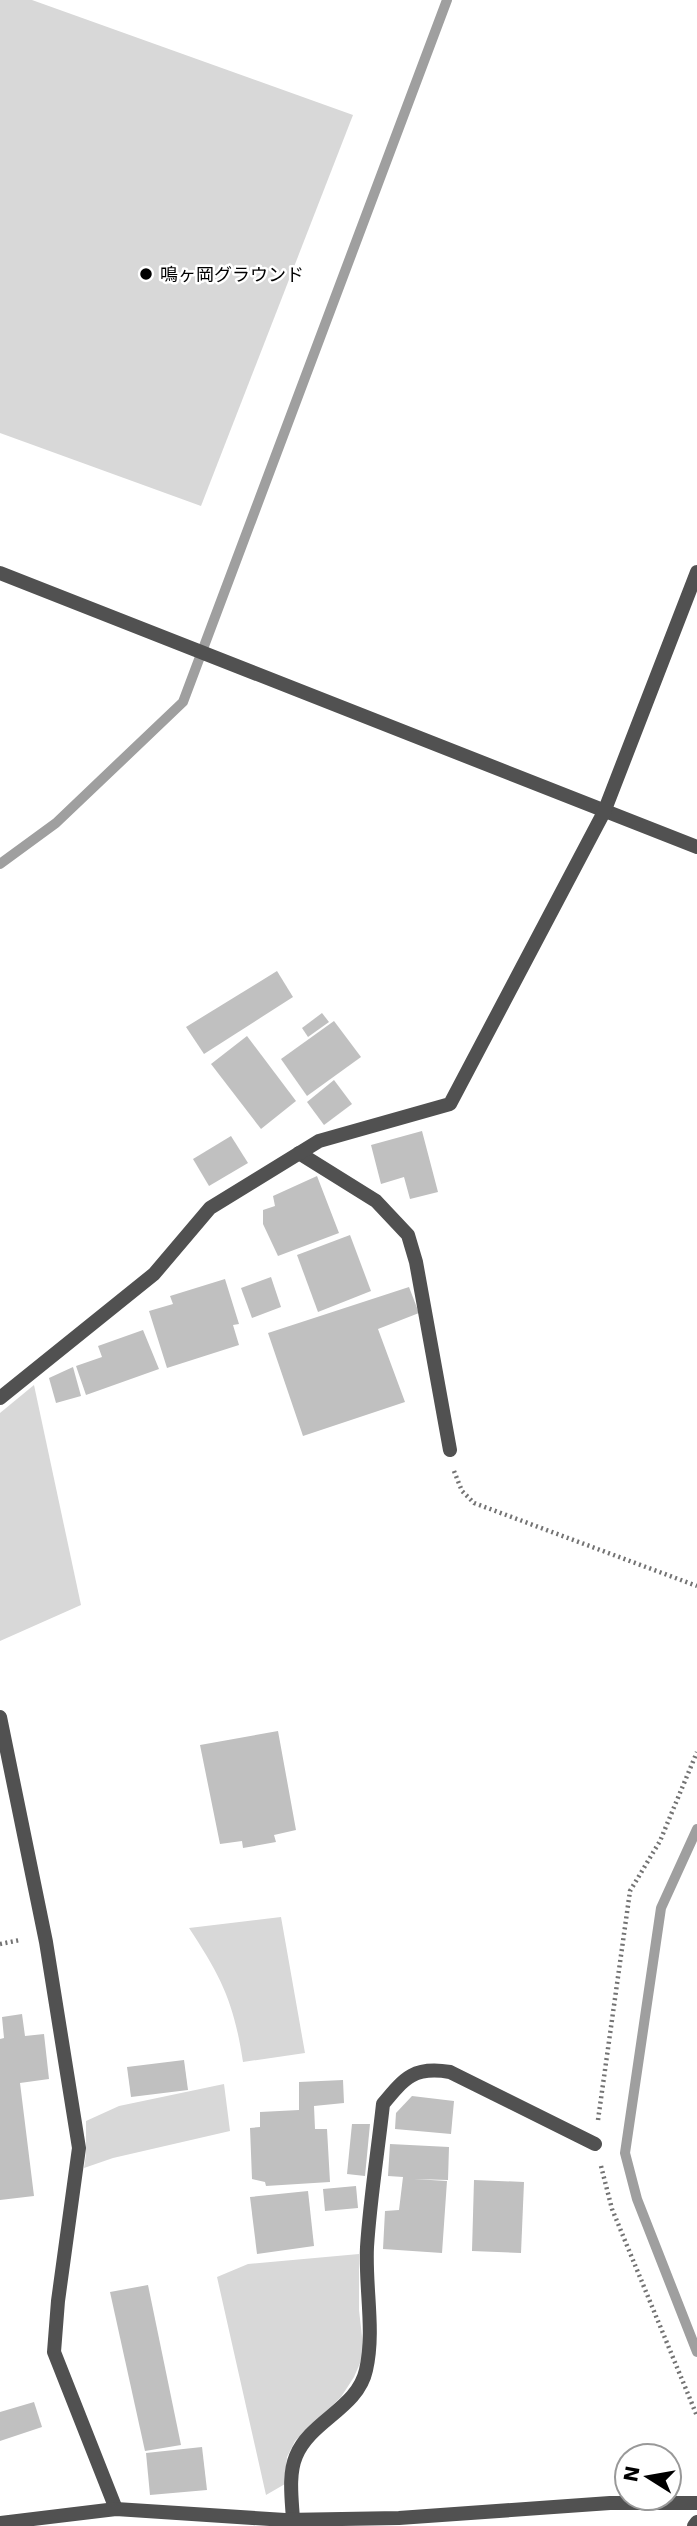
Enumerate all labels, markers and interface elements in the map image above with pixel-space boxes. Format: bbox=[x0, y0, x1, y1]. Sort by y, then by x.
place label: 鳴ヶ岡グラウンド bbox=[160, 264, 304, 285]
marker: 鳴ヶ岡グラウンド bbox=[138, 266, 154, 282]
north arrow bbox=[613, 2442, 683, 2512]
text: N bbox=[619, 2464, 644, 2484]

